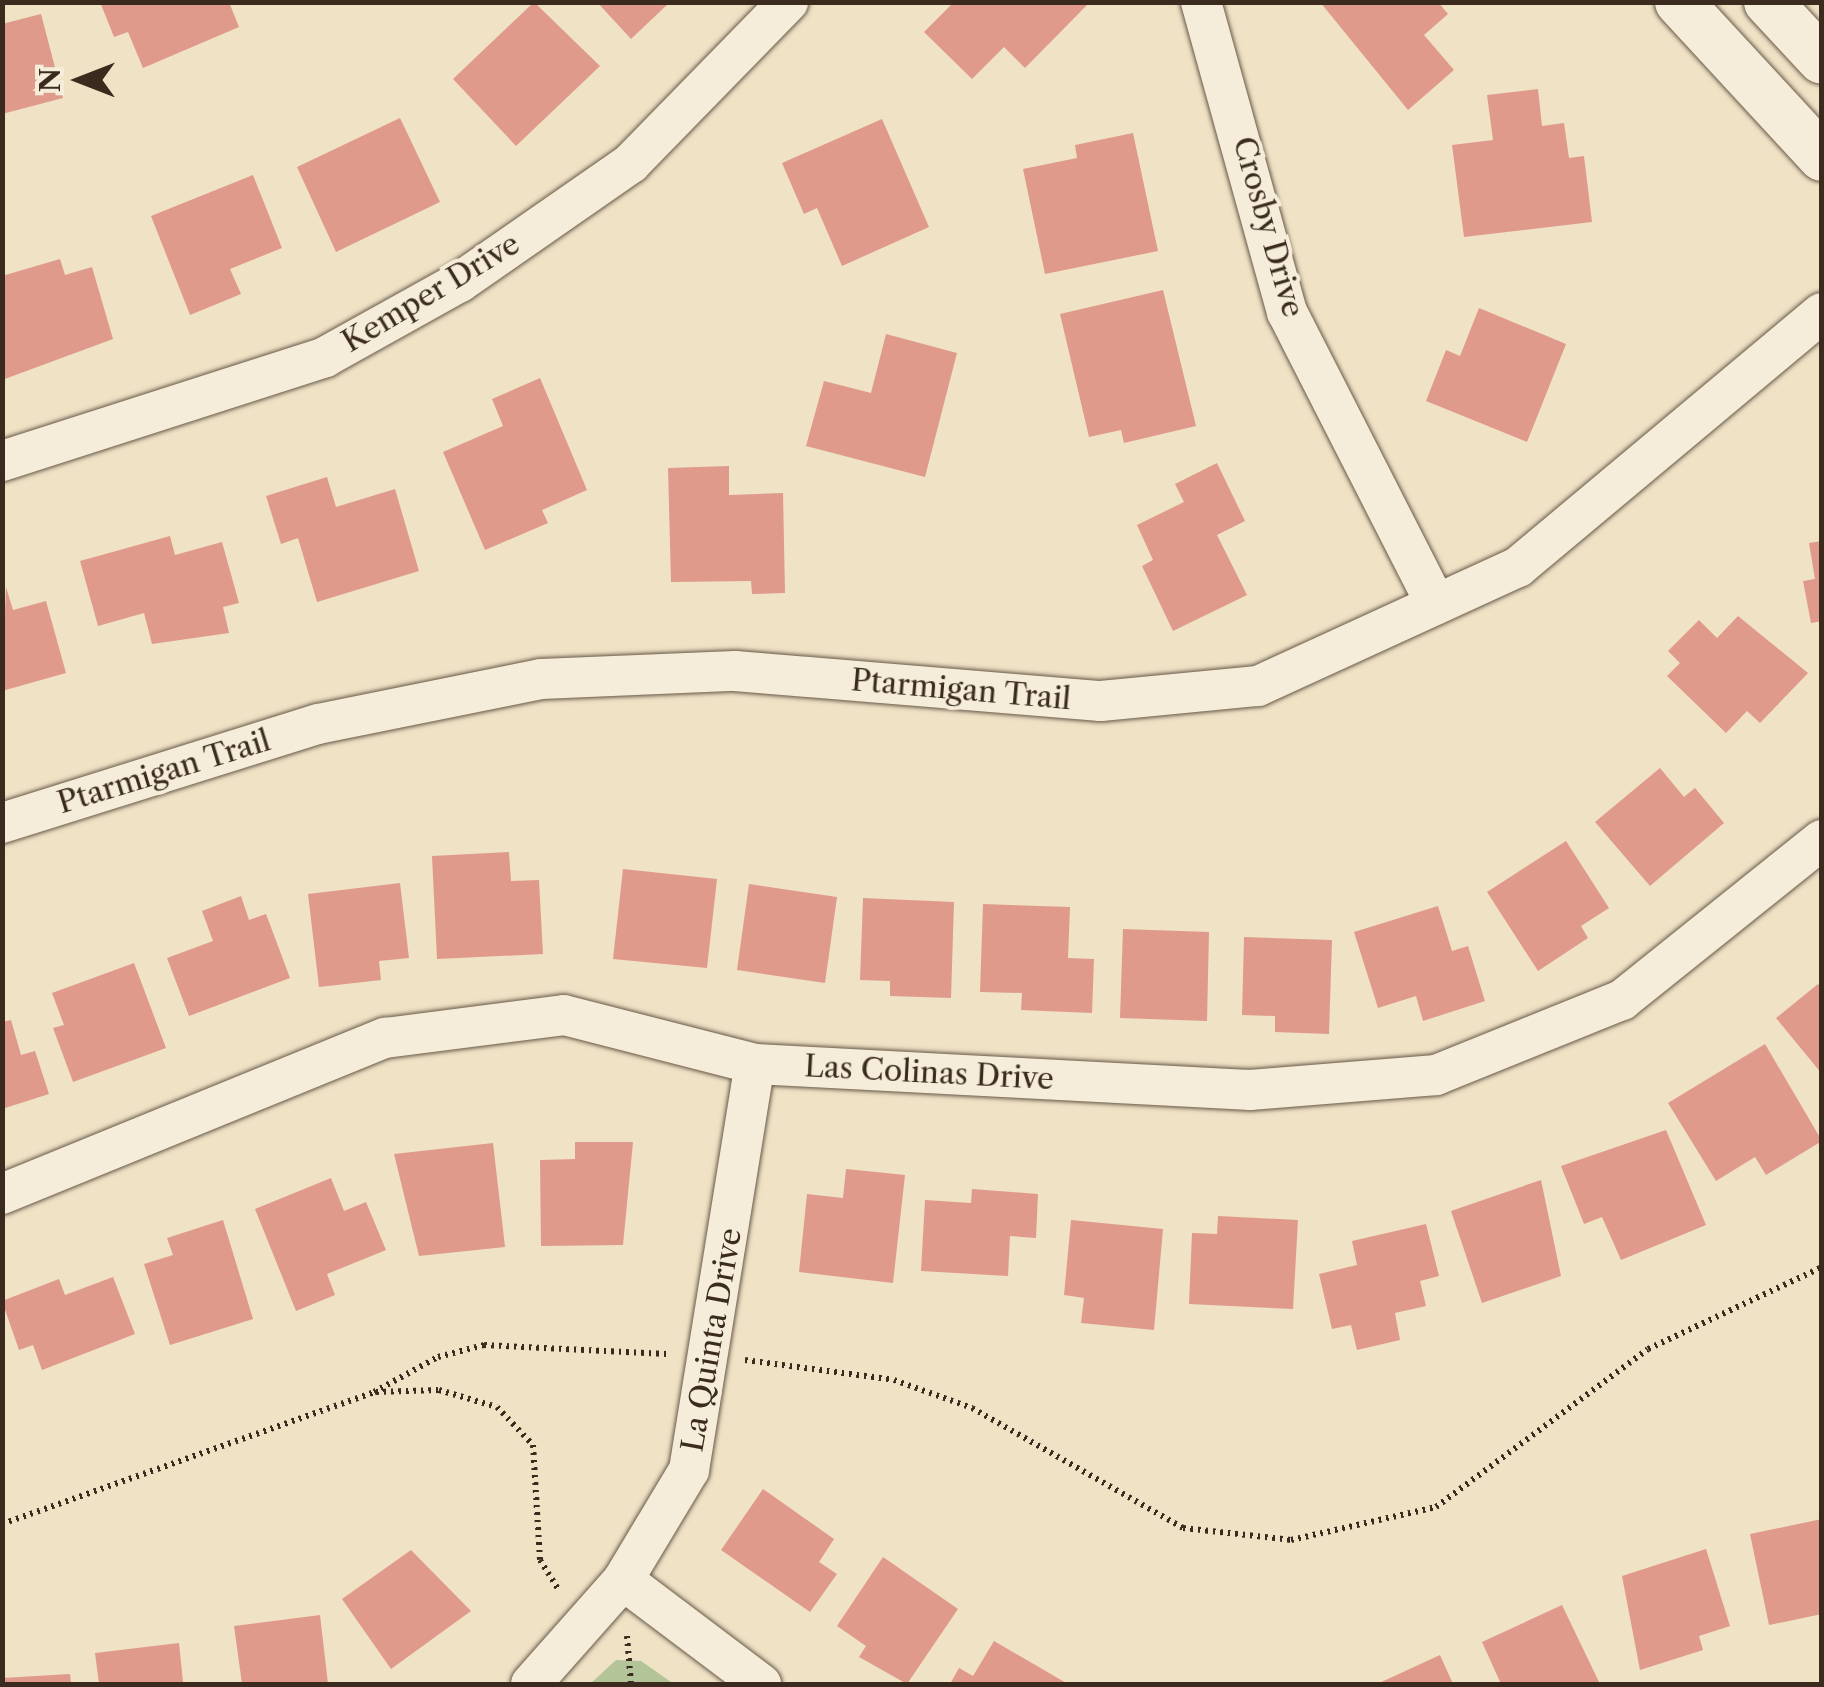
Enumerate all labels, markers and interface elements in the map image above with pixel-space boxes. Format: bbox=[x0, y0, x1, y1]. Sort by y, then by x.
north arrow bbox=[30, 30, 130, 130]
text: N bbox=[33, 68, 67, 92]
street label: Crosby Drive bbox=[1225, 132, 1311, 322]
street label: Kemper Drive bbox=[336, 226, 526, 360]
street label: Ptarmigan Trail bbox=[849, 662, 1073, 718]
street label: Ptarmigan Trail bbox=[53, 722, 275, 822]
street label: Las Colinas Drive bbox=[803, 1048, 1055, 1098]
street label: La Quinta Drive bbox=[675, 1225, 749, 1455]

